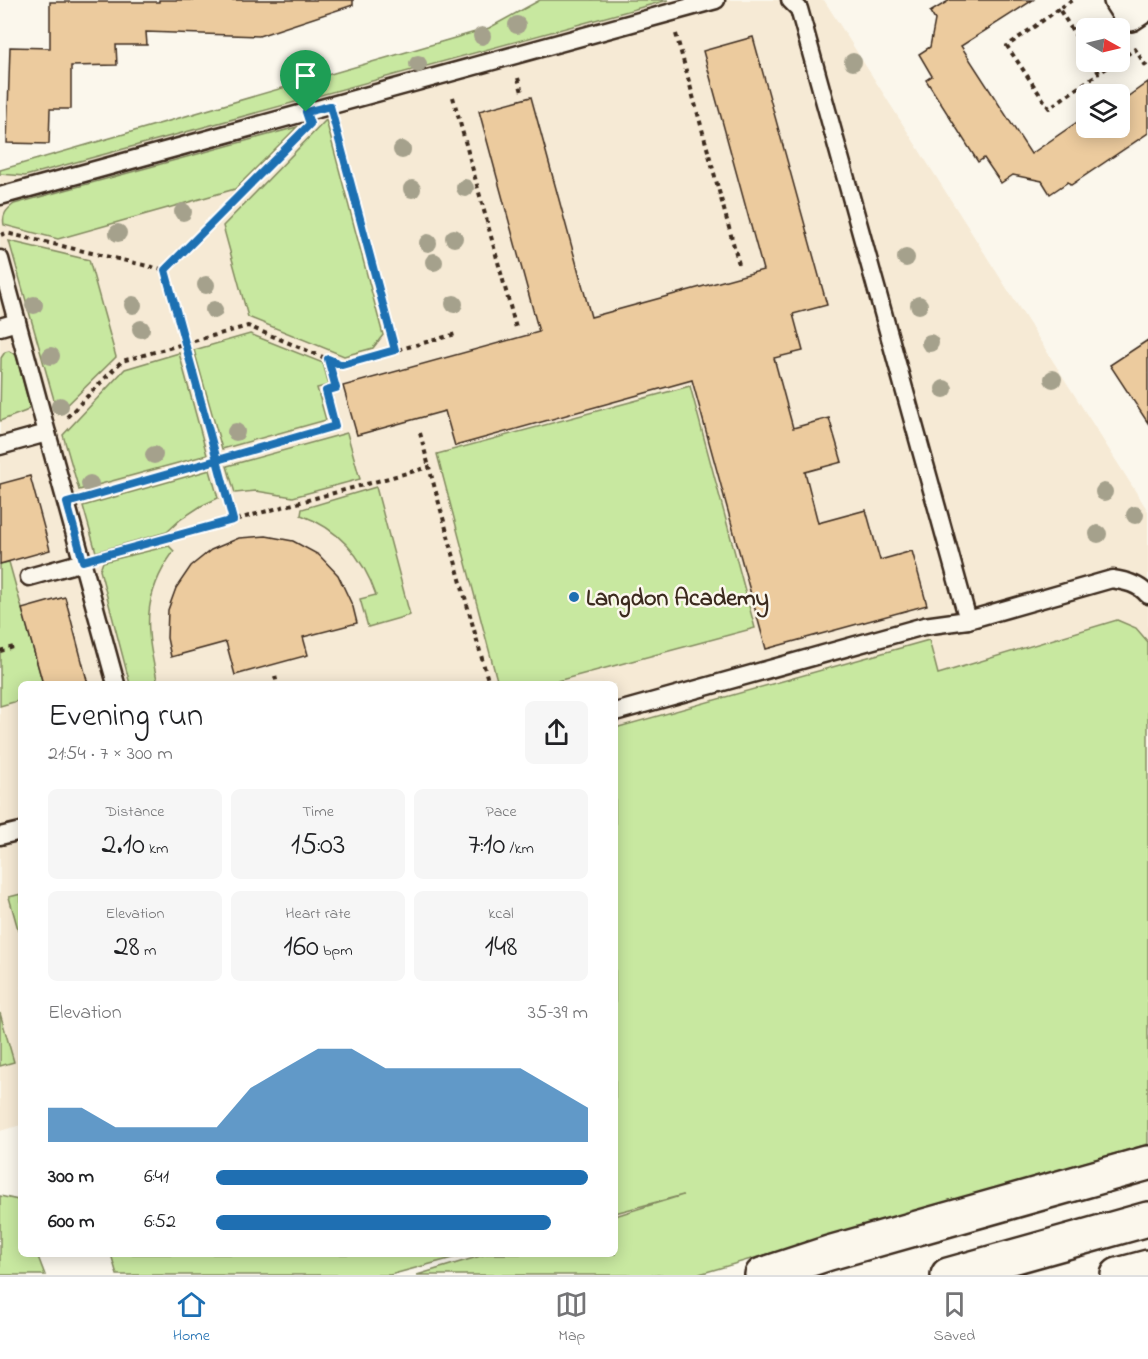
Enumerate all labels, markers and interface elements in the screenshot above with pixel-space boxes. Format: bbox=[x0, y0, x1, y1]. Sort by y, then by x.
north arrow bbox=[1076, 18, 1130, 72]
map controls bbox=[1076, 18, 1130, 138]
pin bbox=[280, 50, 331, 112]
icon: arrive bbox=[289, 59, 322, 92]
button: layers bbox=[1076, 84, 1130, 138]
place label: Langdon Academy bbox=[586, 582, 769, 618]
marker: Langdon Academy bbox=[567, 590, 581, 604]
text: Evening run bbox=[48, 693, 203, 741]
button: share bbox=[525, 701, 588, 764]
text: 21:54 · 7 × 300 m bbox=[48, 740, 173, 769]
text: Distance bbox=[106, 800, 164, 824]
text: Time bbox=[302, 800, 334, 824]
text: Pace bbox=[485, 800, 517, 824]
text: 2.10 bbox=[102, 824, 145, 868]
text: 15:03 bbox=[291, 824, 345, 868]
text: 7:10 bbox=[468, 824, 506, 868]
text: km bbox=[145, 837, 168, 861]
text: /km bbox=[506, 837, 534, 861]
text: Elevation bbox=[106, 902, 164, 926]
text: Heart rate bbox=[285, 902, 351, 926]
text: kcal bbox=[488, 902, 514, 926]
text: 28 bbox=[114, 926, 140, 970]
text: 160 bbox=[283, 926, 319, 970]
text: 148 bbox=[484, 926, 518, 970]
text: m bbox=[140, 939, 156, 963]
text: bpm bbox=[319, 939, 353, 963]
text: Elevation bbox=[48, 999, 122, 1028]
text: 35–39 m bbox=[528, 999, 588, 1028]
text: 300 m bbox=[48, 1163, 94, 1192]
text: 6:41 bbox=[144, 1163, 169, 1192]
text: 600 m bbox=[48, 1208, 95, 1237]
text: 6:52 bbox=[144, 1208, 176, 1237]
tab: Home bbox=[173, 1288, 210, 1348]
tab: Map bbox=[555, 1288, 588, 1348]
tab: Saved bbox=[934, 1288, 975, 1348]

